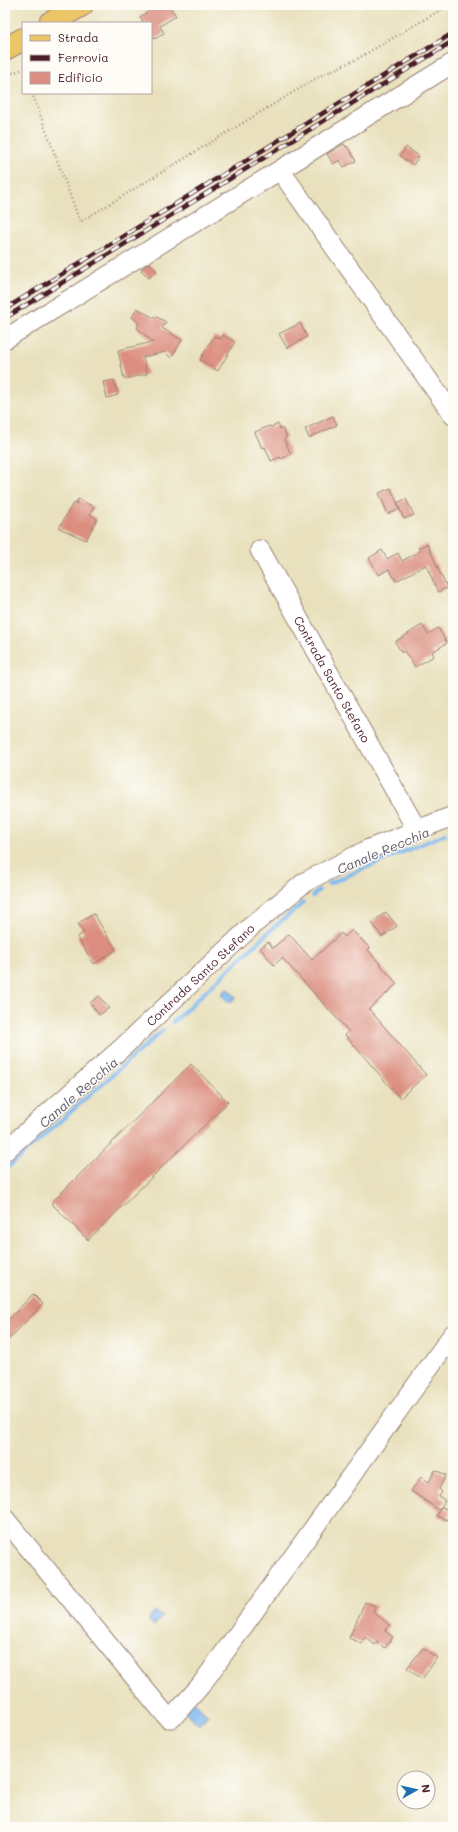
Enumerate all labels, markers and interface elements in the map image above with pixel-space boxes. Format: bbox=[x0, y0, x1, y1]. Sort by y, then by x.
legend bbox=[22, 22, 152, 94]
text: Strada bbox=[58, 29, 99, 45]
text: Ferrovia bbox=[58, 49, 109, 65]
text: Edificio bbox=[58, 69, 102, 85]
street label: Contrada Santo Stefano bbox=[291, 613, 374, 745]
water label: Canale Recchia bbox=[334, 823, 432, 877]
street label: Contrada Santo Stefano bbox=[143, 920, 258, 1029]
water label: Canale Recchia bbox=[35, 1053, 121, 1131]
north arrow bbox=[396, 1770, 436, 1810]
text: N bbox=[418, 1783, 434, 1794]

